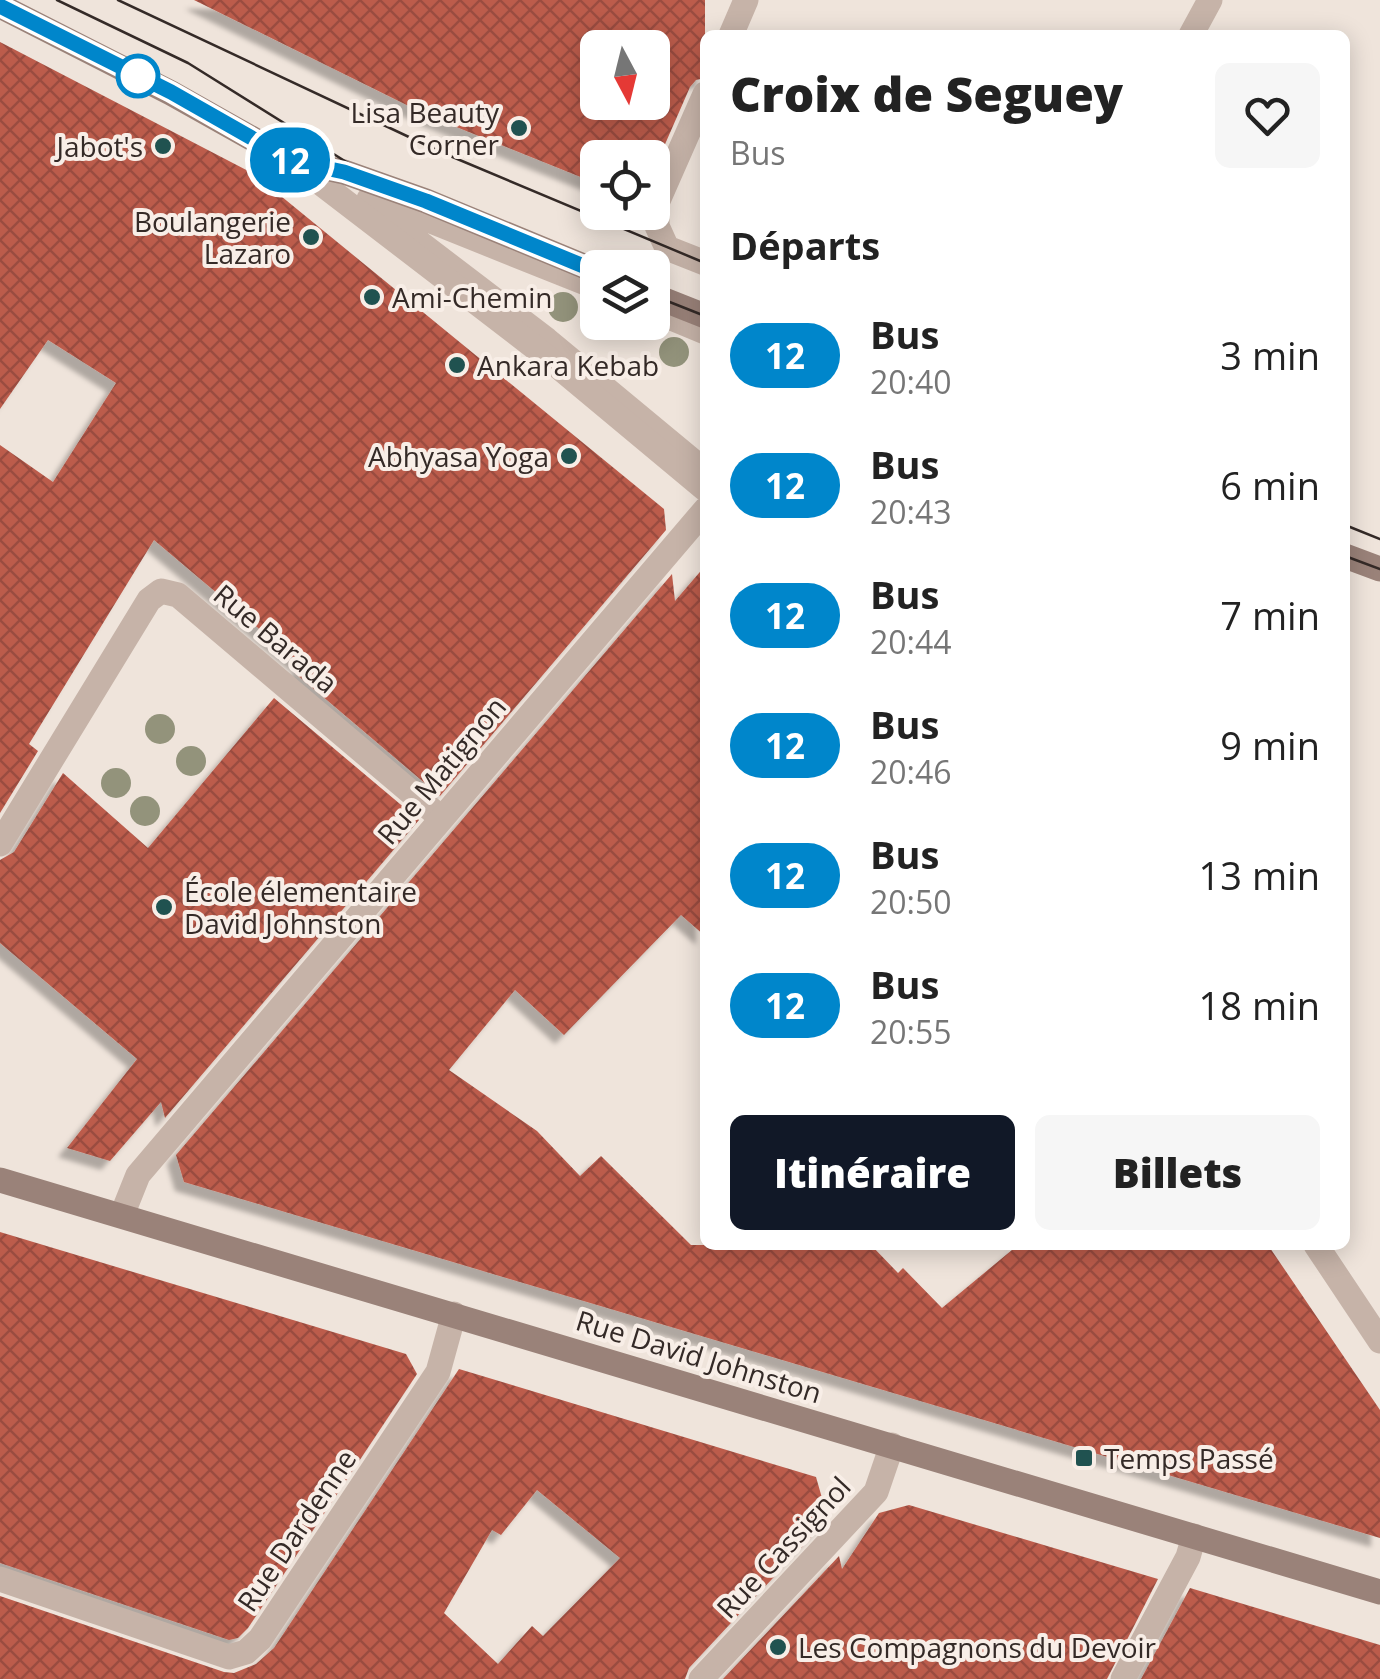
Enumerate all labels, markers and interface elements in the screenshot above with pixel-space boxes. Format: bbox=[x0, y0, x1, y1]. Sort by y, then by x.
north arrow bbox=[580, 30, 670, 120]
map controls bbox=[580, 30, 670, 340]
unlabelled marker bbox=[117, 55, 159, 97]
text: Croix de Seguey bbox=[730, 61, 1123, 126]
button: heart bbox=[1215, 63, 1320, 168]
place label: Lisa Beauty Corner bbox=[351, 93, 500, 163]
marker: Lisa Beauty Corner bbox=[508, 117, 530, 139]
place label: Jabot's bbox=[53, 127, 143, 165]
line badge: 12 bbox=[245, 128, 335, 192]
text: Bus bbox=[730, 131, 786, 174]
marker: Jabot's bbox=[152, 135, 174, 157]
text: 12 bbox=[270, 137, 310, 184]
button: locate bbox=[580, 140, 670, 230]
place label: Boulangerie Lazaro bbox=[134, 202, 291, 272]
text: Départs bbox=[730, 219, 880, 271]
marker: Boulangerie Lazaro bbox=[300, 226, 322, 248]
button: layers bbox=[580, 250, 670, 340]
place label: Ami-Chemin bbox=[392, 278, 552, 316]
marker: Ami-Chemin bbox=[361, 286, 383, 308]
text: Bus bbox=[870, 308, 939, 360]
text: 3 min bbox=[1220, 329, 1320, 381]
text: 12 bbox=[765, 332, 805, 379]
place label: Ankara Kebab bbox=[477, 346, 659, 384]
marker: Ankara Kebab bbox=[446, 354, 468, 376]
text: 20:40 bbox=[870, 360, 952, 403]
place label: Abhyasa Yoga bbox=[368, 437, 549, 475]
text: Bus bbox=[870, 438, 939, 490]
marker: Abhyasa Yoga bbox=[558, 445, 580, 467]
text: 6 min bbox=[1220, 459, 1320, 511]
text: 12 bbox=[765, 462, 805, 509]
text: 20:43 bbox=[870, 490, 952, 533]
text: Bus bbox=[870, 568, 939, 620]
street label: Rue Barada bbox=[206, 575, 346, 701]
text: 7 min bbox=[1220, 589, 1320, 641]
text: 12 bbox=[765, 592, 805, 639]
text: 20:44 bbox=[870, 620, 952, 663]
street label: Rue Matignon bbox=[368, 688, 514, 852]
text: Bus bbox=[870, 698, 939, 750]
text: 9 min bbox=[1220, 719, 1320, 771]
text: 12 bbox=[765, 722, 805, 769]
text: 20:46 bbox=[870, 750, 952, 793]
text: Bus bbox=[870, 828, 939, 880]
text: 13 min bbox=[1199, 849, 1320, 901]
text: 12 bbox=[765, 852, 805, 899]
place label: École élementaire David Johnston bbox=[184, 872, 417, 942]
text: 20:50 bbox=[870, 880, 952, 923]
marker: École élementaire David Johnston bbox=[153, 896, 175, 918]
text: Bus bbox=[870, 958, 939, 1010]
text: 18 min bbox=[1199, 979, 1320, 1031]
text: 12 bbox=[765, 982, 805, 1029]
text: 20:55 bbox=[870, 1010, 952, 1053]
button: Itinéraire bbox=[730, 1115, 1015, 1230]
button: Billets bbox=[1035, 1115, 1320, 1230]
street label: Rue David Johnston bbox=[572, 1301, 826, 1411]
place label: Temps Passé bbox=[1104, 1439, 1274, 1477]
street label: Rue Dardenne bbox=[228, 1442, 364, 1618]
marker: Temps Passé bbox=[1073, 1447, 1095, 1469]
street label: Rue Cassignol bbox=[707, 1468, 859, 1626]
place label: Les Compagnons du Devoir bbox=[798, 1628, 1157, 1666]
marker: Les Compagnons du Devoir bbox=[767, 1636, 789, 1658]

